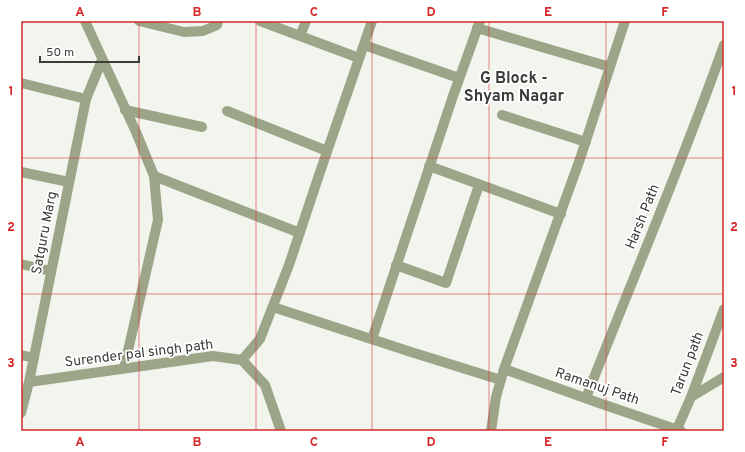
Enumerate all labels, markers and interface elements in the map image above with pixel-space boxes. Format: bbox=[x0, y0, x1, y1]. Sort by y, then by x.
text: A bbox=[75, 5, 85, 21]
text: B bbox=[193, 5, 202, 21]
text: C bbox=[310, 5, 318, 21]
text: D bbox=[426, 5, 436, 21]
text: E bbox=[544, 5, 552, 21]
text: F bbox=[661, 5, 669, 21]
scale bar bbox=[40, 38, 139, 64]
text: 50 m bbox=[46, 45, 74, 61]
district label: G Block - Shyam Nagar bbox=[464, 69, 564, 107]
text: 1 bbox=[8, 84, 14, 100]
text: 1 bbox=[731, 84, 737, 100]
street label: Harsh Path bbox=[622, 182, 664, 252]
street label: Satguru Marg bbox=[29, 190, 61, 276]
text: 2 bbox=[7, 220, 15, 236]
text: 2 bbox=[730, 220, 738, 236]
street label: Tarun path bbox=[668, 329, 708, 399]
street label: Surender pal singh path bbox=[64, 336, 214, 372]
text: 3 bbox=[7, 356, 15, 372]
text: 3 bbox=[730, 356, 738, 372]
street label: Ramanuj Path bbox=[553, 365, 641, 409]
text: A bbox=[75, 435, 85, 451]
text: B bbox=[193, 435, 202, 451]
text: C bbox=[310, 435, 318, 451]
text: D bbox=[426, 435, 436, 451]
text: E bbox=[544, 435, 552, 451]
text: F bbox=[661, 435, 669, 451]

